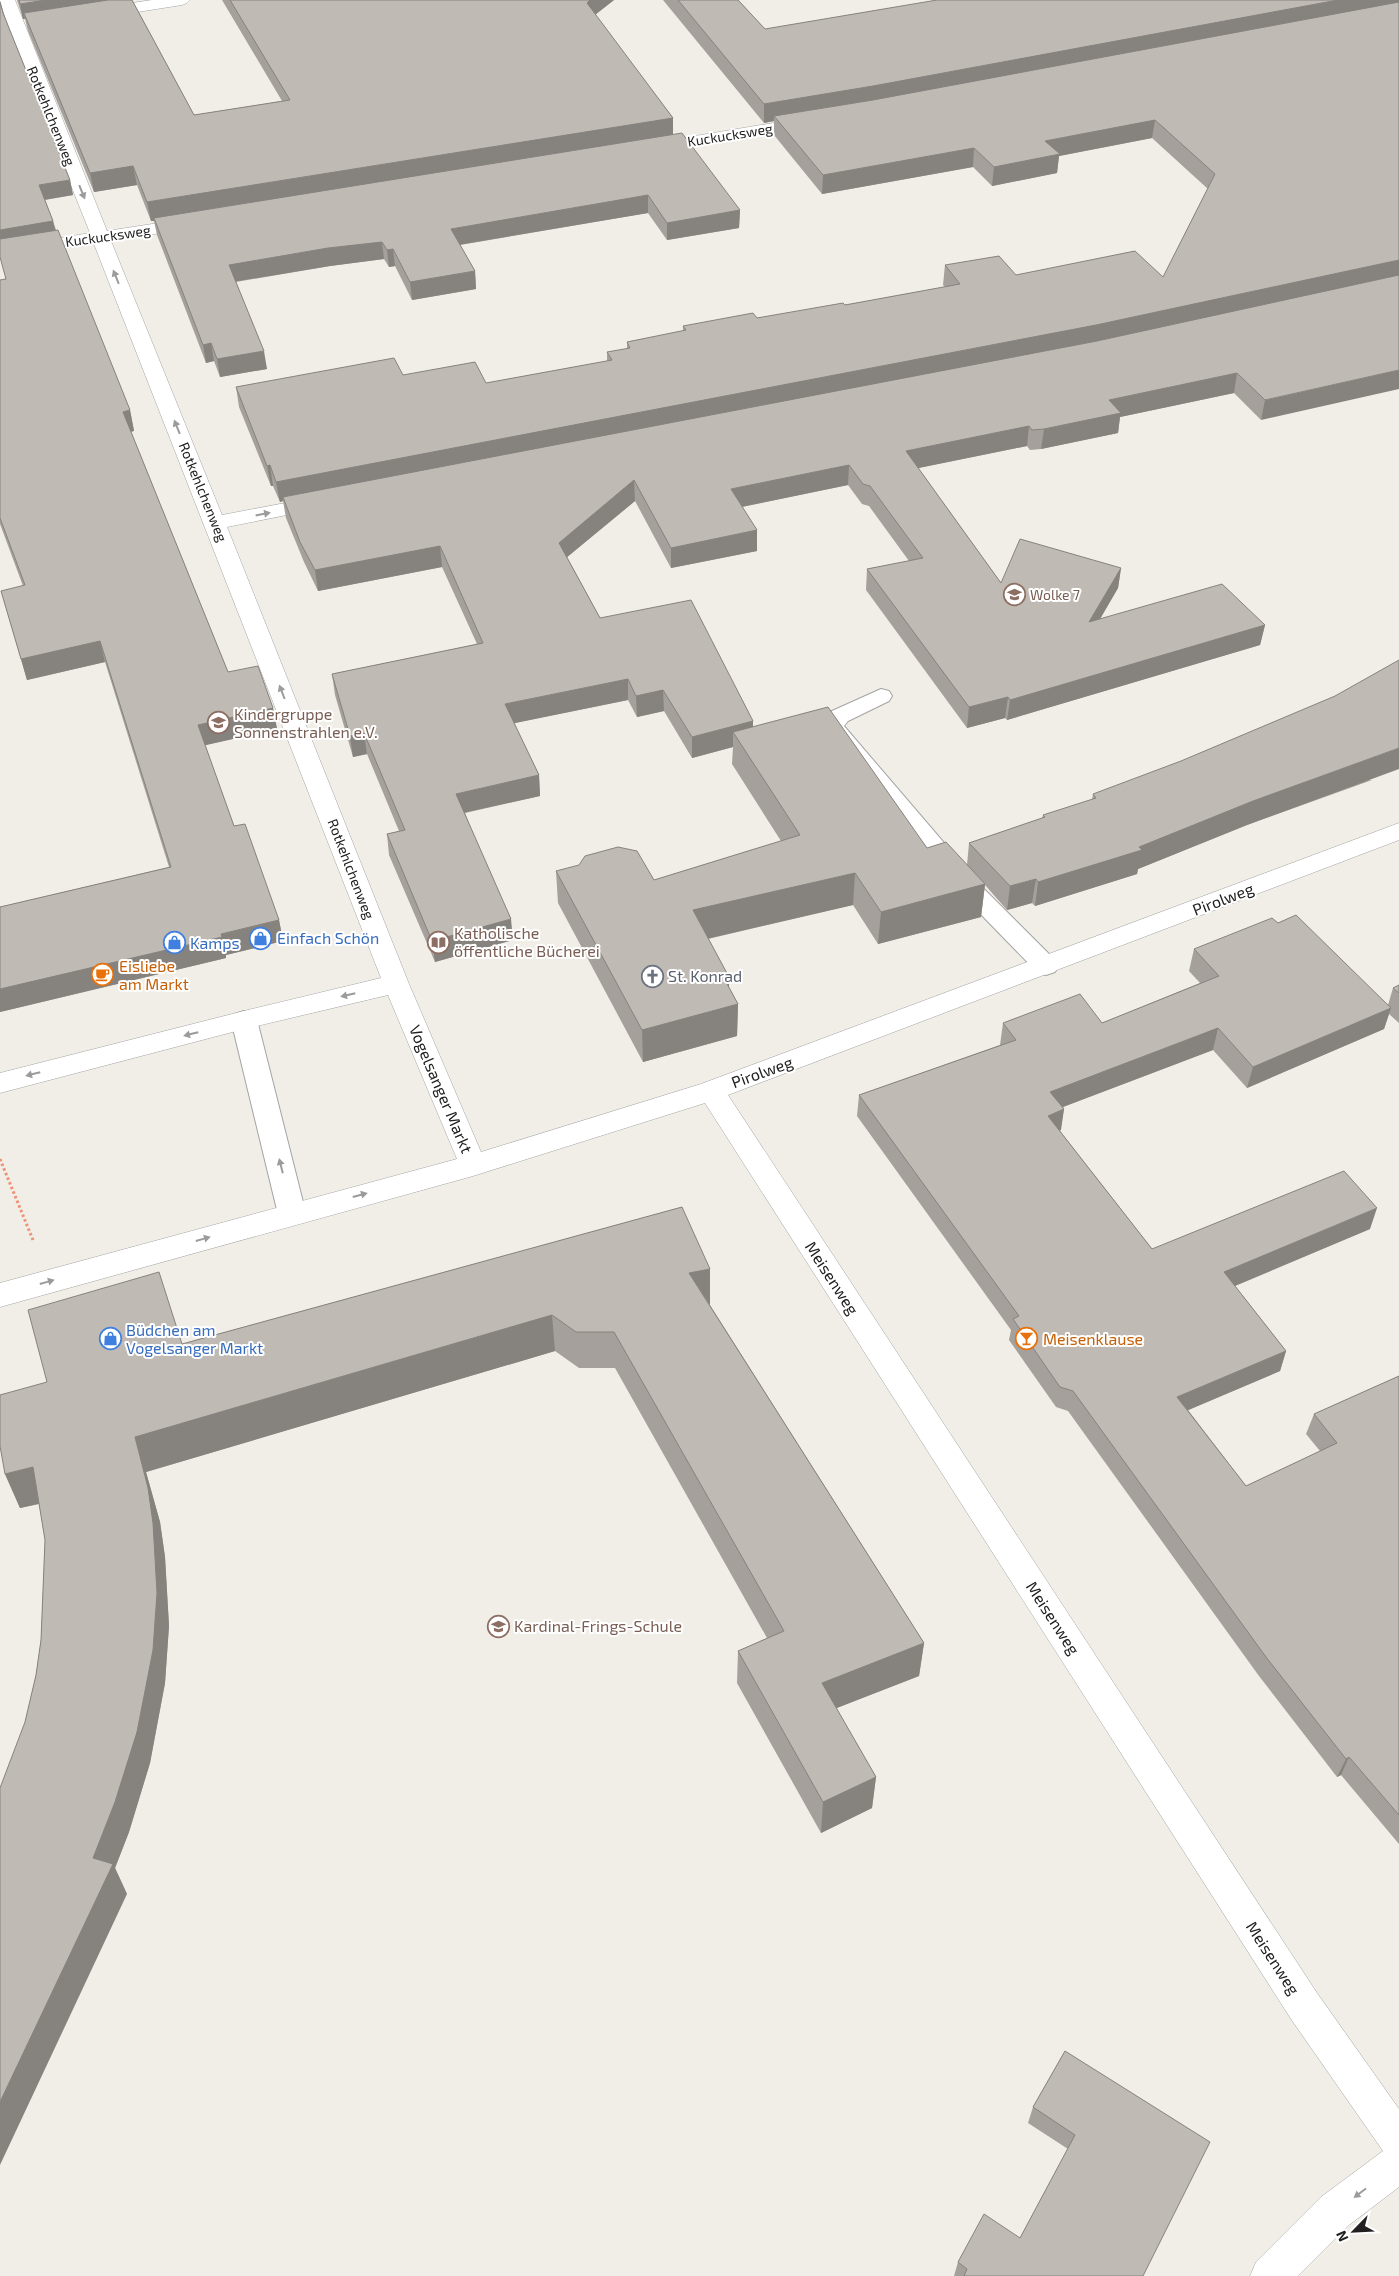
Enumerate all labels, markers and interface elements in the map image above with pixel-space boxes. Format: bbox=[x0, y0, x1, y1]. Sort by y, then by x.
street label: Rotkehlchenweg bbox=[24, 63, 79, 168]
street label: Kuckucksweg bbox=[686, 119, 774, 150]
one-way arrow bbox=[78, 185, 86, 200]
street label: Kuckucksweg bbox=[64, 221, 152, 250]
one-way arrow bbox=[111, 270, 119, 284]
one-way arrow bbox=[173, 419, 181, 434]
street label: Rotkehlchenweg bbox=[176, 439, 231, 544]
one-way arrow bbox=[256, 509, 272, 517]
school or university icon: Wolke 7 bbox=[1002, 583, 1026, 607]
place label: Wolke 7 bbox=[1030, 586, 1080, 603]
one-way arrow bbox=[278, 684, 286, 699]
place label: Kindergruppe Sonnenstrahlen e.V. bbox=[234, 704, 378, 741]
school or university icon: Kindergruppe Sonnenstrahlen e.V. bbox=[206, 711, 230, 735]
street label: Rotkehlchenweg bbox=[325, 816, 378, 922]
street label: Pirolweg bbox=[1190, 878, 1256, 919]
place label: Katholische öffentliche Bücherei bbox=[454, 923, 600, 960]
shop icon: Einfach Schön bbox=[249, 926, 273, 950]
place label: Einfach Schön bbox=[277, 928, 379, 947]
library icon: Katholische öffentliche Bücherei bbox=[426, 930, 450, 954]
shop icon: Kamps bbox=[162, 931, 186, 955]
place label: Kamps bbox=[190, 933, 240, 952]
place label: Eisliebe am Markt bbox=[119, 956, 189, 993]
cafe icon: Eisliebe am Markt bbox=[91, 963, 115, 987]
church icon: St. Konrad bbox=[640, 964, 664, 988]
place label: St. Konrad bbox=[668, 966, 742, 985]
one-way arrow bbox=[341, 991, 356, 999]
street label: Vogelsanger Markt bbox=[406, 1022, 477, 1156]
one-way arrow bbox=[183, 1030, 198, 1038]
street label: Pirolweg bbox=[729, 1052, 795, 1091]
one-way arrow bbox=[26, 1070, 41, 1078]
one-way arrow bbox=[276, 1159, 284, 1174]
one-way arrow bbox=[353, 1191, 368, 1199]
one-way arrow bbox=[196, 1234, 211, 1242]
street label: Meisenweg bbox=[802, 1238, 863, 1318]
one-way arrow bbox=[40, 1278, 55, 1286]
place label: Büdchen am Vogelsanger Markt bbox=[126, 1320, 263, 1357]
shop icon: Büdchen am Vogelsanger Markt bbox=[98, 1327, 122, 1351]
bar icon: Meisenklause bbox=[1015, 1327, 1039, 1351]
place label: Meisenklause bbox=[1043, 1329, 1143, 1348]
street label: Meisenweg bbox=[1023, 1578, 1084, 1658]
school or university icon: Kardinal-Frings-Schule bbox=[486, 1614, 510, 1638]
place label: Kardinal-Frings-Schule bbox=[514, 1616, 682, 1635]
street label: Meisenweg bbox=[1243, 1918, 1304, 1998]
one-way arrow bbox=[1354, 2187, 1367, 2198]
north arrow bbox=[1329, 2206, 1379, 2256]
text: N bbox=[1332, 2228, 1351, 2245]

